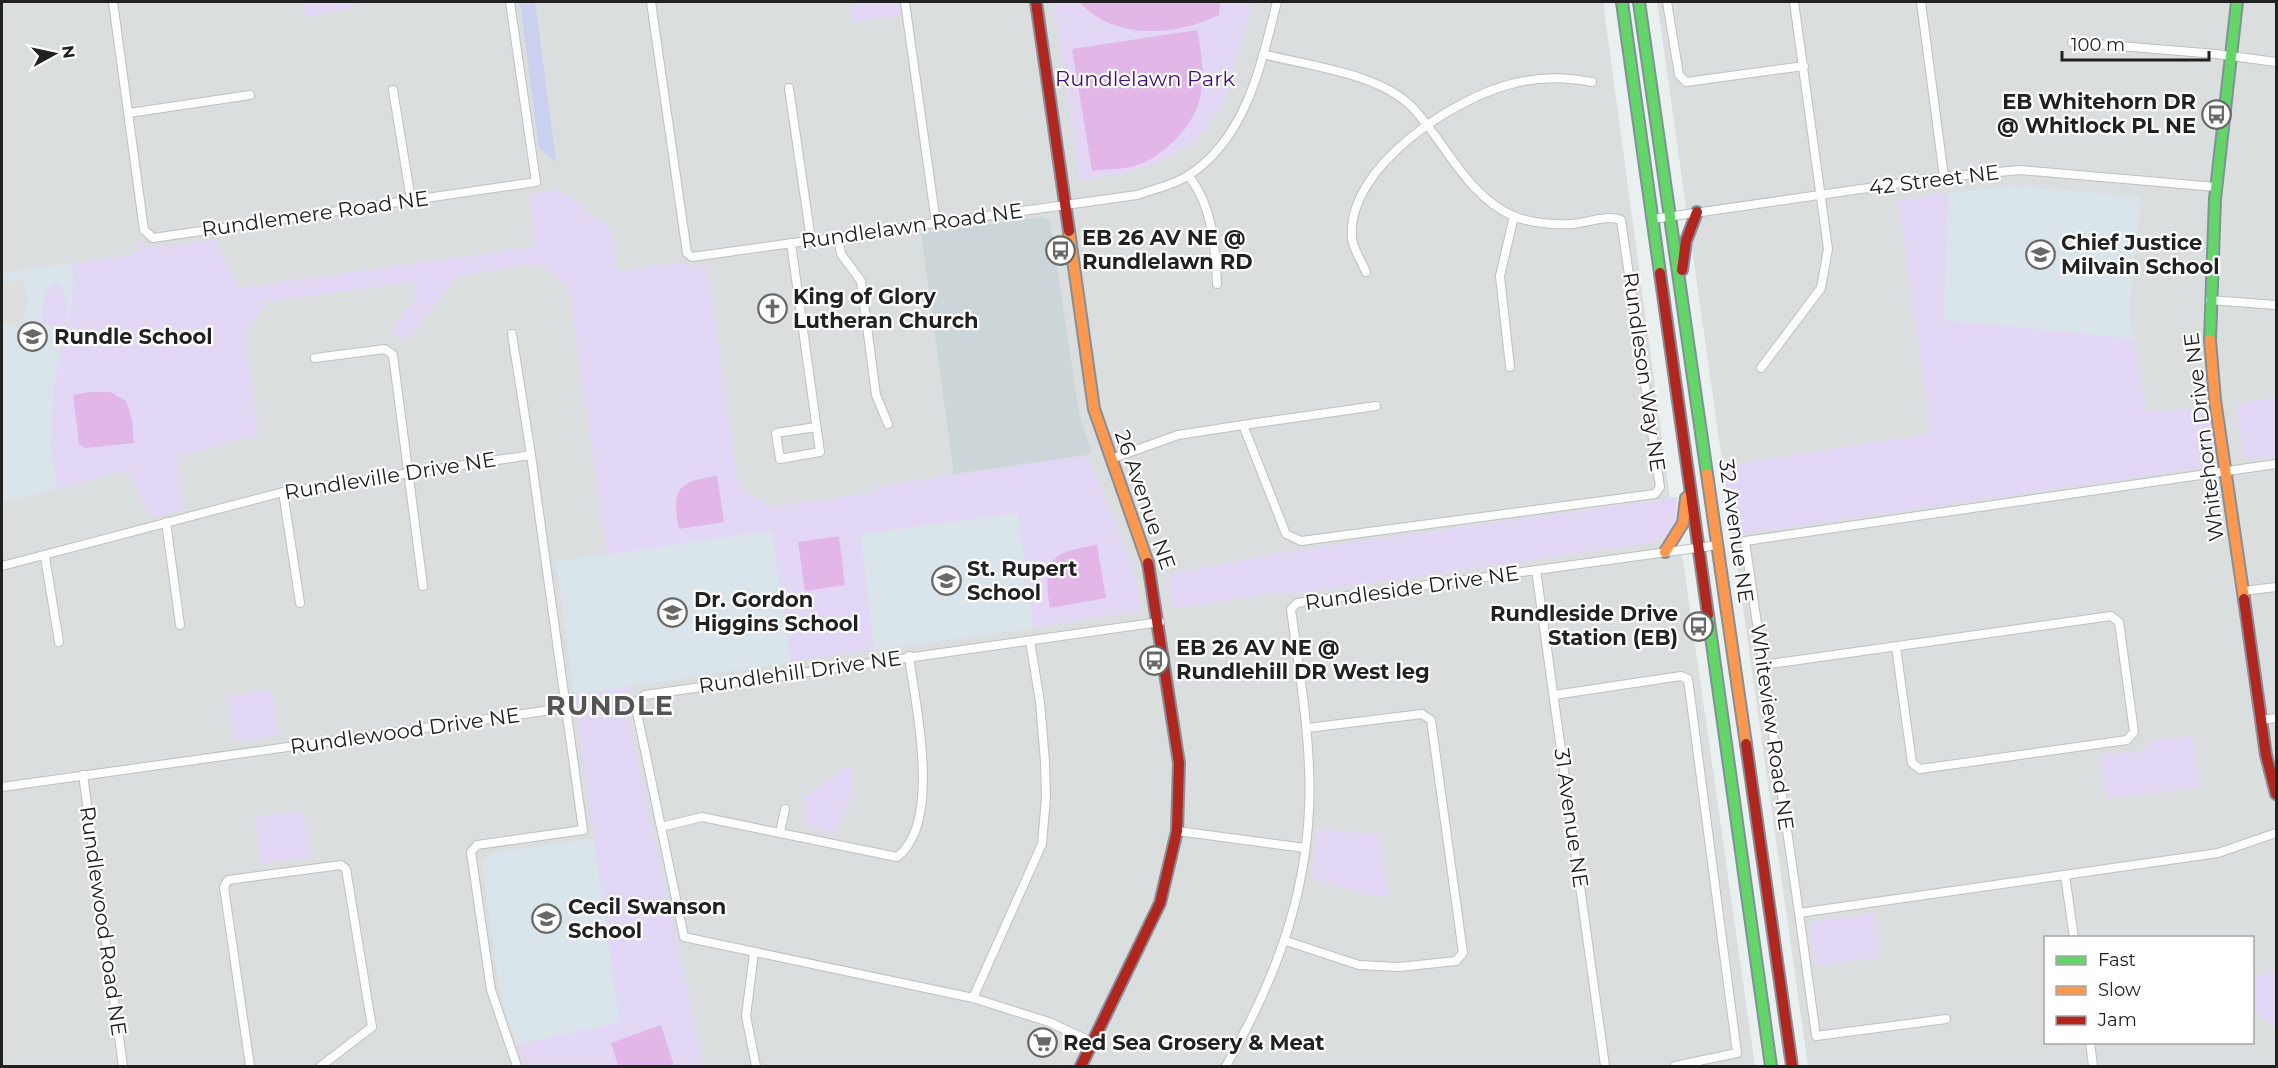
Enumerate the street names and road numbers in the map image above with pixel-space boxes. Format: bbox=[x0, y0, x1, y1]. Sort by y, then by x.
street label: 42 Street NE bbox=[1867, 159, 2001, 200]
street label: Rundlemere Road NE bbox=[200, 185, 430, 242]
street label: Rundlelawn Road NE bbox=[799, 198, 1024, 253]
street label: Rundleson Way NE bbox=[1618, 270, 1671, 473]
street label: Whitehorn Drive NE bbox=[2178, 331, 2229, 543]
street label: 26 Avenue NE bbox=[1110, 427, 1181, 573]
street label: Rundleville Drive NE bbox=[282, 446, 498, 505]
street label: 32 Avenue NE bbox=[1714, 457, 1759, 604]
street label: Rundleside Drive NE bbox=[1303, 560, 1521, 615]
street label: Whiteview Road NE bbox=[1746, 622, 1799, 832]
street label: Rundlehill Drive NE bbox=[697, 645, 903, 698]
street label: Rundlewood Drive NE bbox=[288, 702, 521, 759]
street label: 31 Avenue NE bbox=[1549, 746, 1594, 889]
street label: Rundlewood Road NE bbox=[75, 805, 132, 1037]

